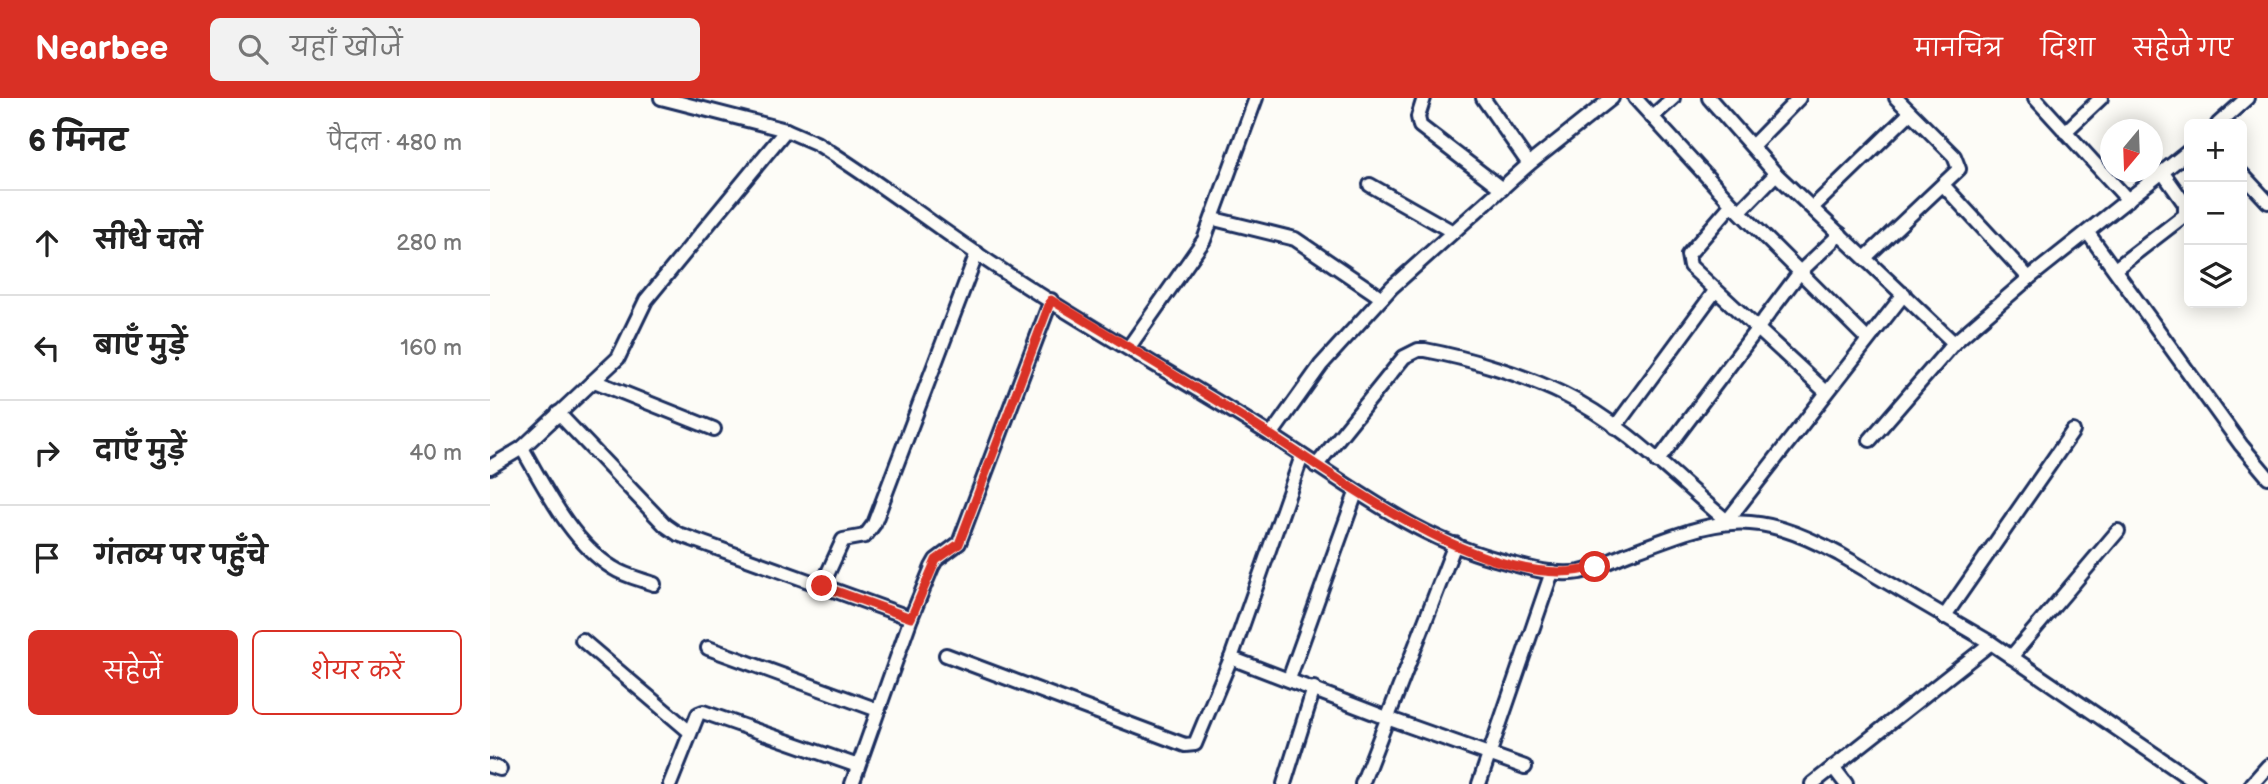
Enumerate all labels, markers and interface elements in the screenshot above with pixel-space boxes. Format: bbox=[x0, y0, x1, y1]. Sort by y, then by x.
search box bbox=[210, 18, 700, 81]
text: Nearbee bbox=[35, 29, 168, 69]
icon: search bbox=[234, 30, 272, 68]
text: यहाँ खोजें bbox=[290, 33, 402, 64]
text: मानचित्र bbox=[1915, 34, 2003, 63]
text: दिशा bbox=[2041, 34, 2095, 63]
text: सहेजे गए bbox=[2133, 34, 2233, 63]
north arrow bbox=[2100, 119, 2163, 182]
map controls bbox=[2184, 119, 2247, 308]
button: + bbox=[2184, 119, 2247, 182]
text: 6 मिनट bbox=[28, 124, 127, 160]
text: पैदल · 480 m bbox=[328, 129, 462, 157]
button: − bbox=[2184, 182, 2247, 245]
icon: ahead bbox=[28, 224, 66, 262]
text: सीधे चलें bbox=[95, 226, 202, 257]
text: 280 m bbox=[396, 229, 462, 257]
button: layers bbox=[2184, 245, 2247, 308]
icon: left bbox=[28, 329, 66, 367]
text: बाएँ मुड़ें bbox=[95, 331, 187, 362]
text: 160 m bbox=[400, 334, 462, 362]
icon: right bbox=[28, 434, 66, 472]
text: दाएँ मुड़ें bbox=[95, 436, 186, 467]
text: 40 m bbox=[409, 439, 462, 467]
icon: arrive bbox=[28, 539, 66, 577]
text: गंतव्य पर पहुँचे bbox=[95, 541, 267, 572]
route start bbox=[1579, 551, 1610, 582]
route end bbox=[806, 570, 837, 601]
button: सहेजें bbox=[28, 630, 238, 715]
button: शेयर करें bbox=[252, 630, 462, 715]

